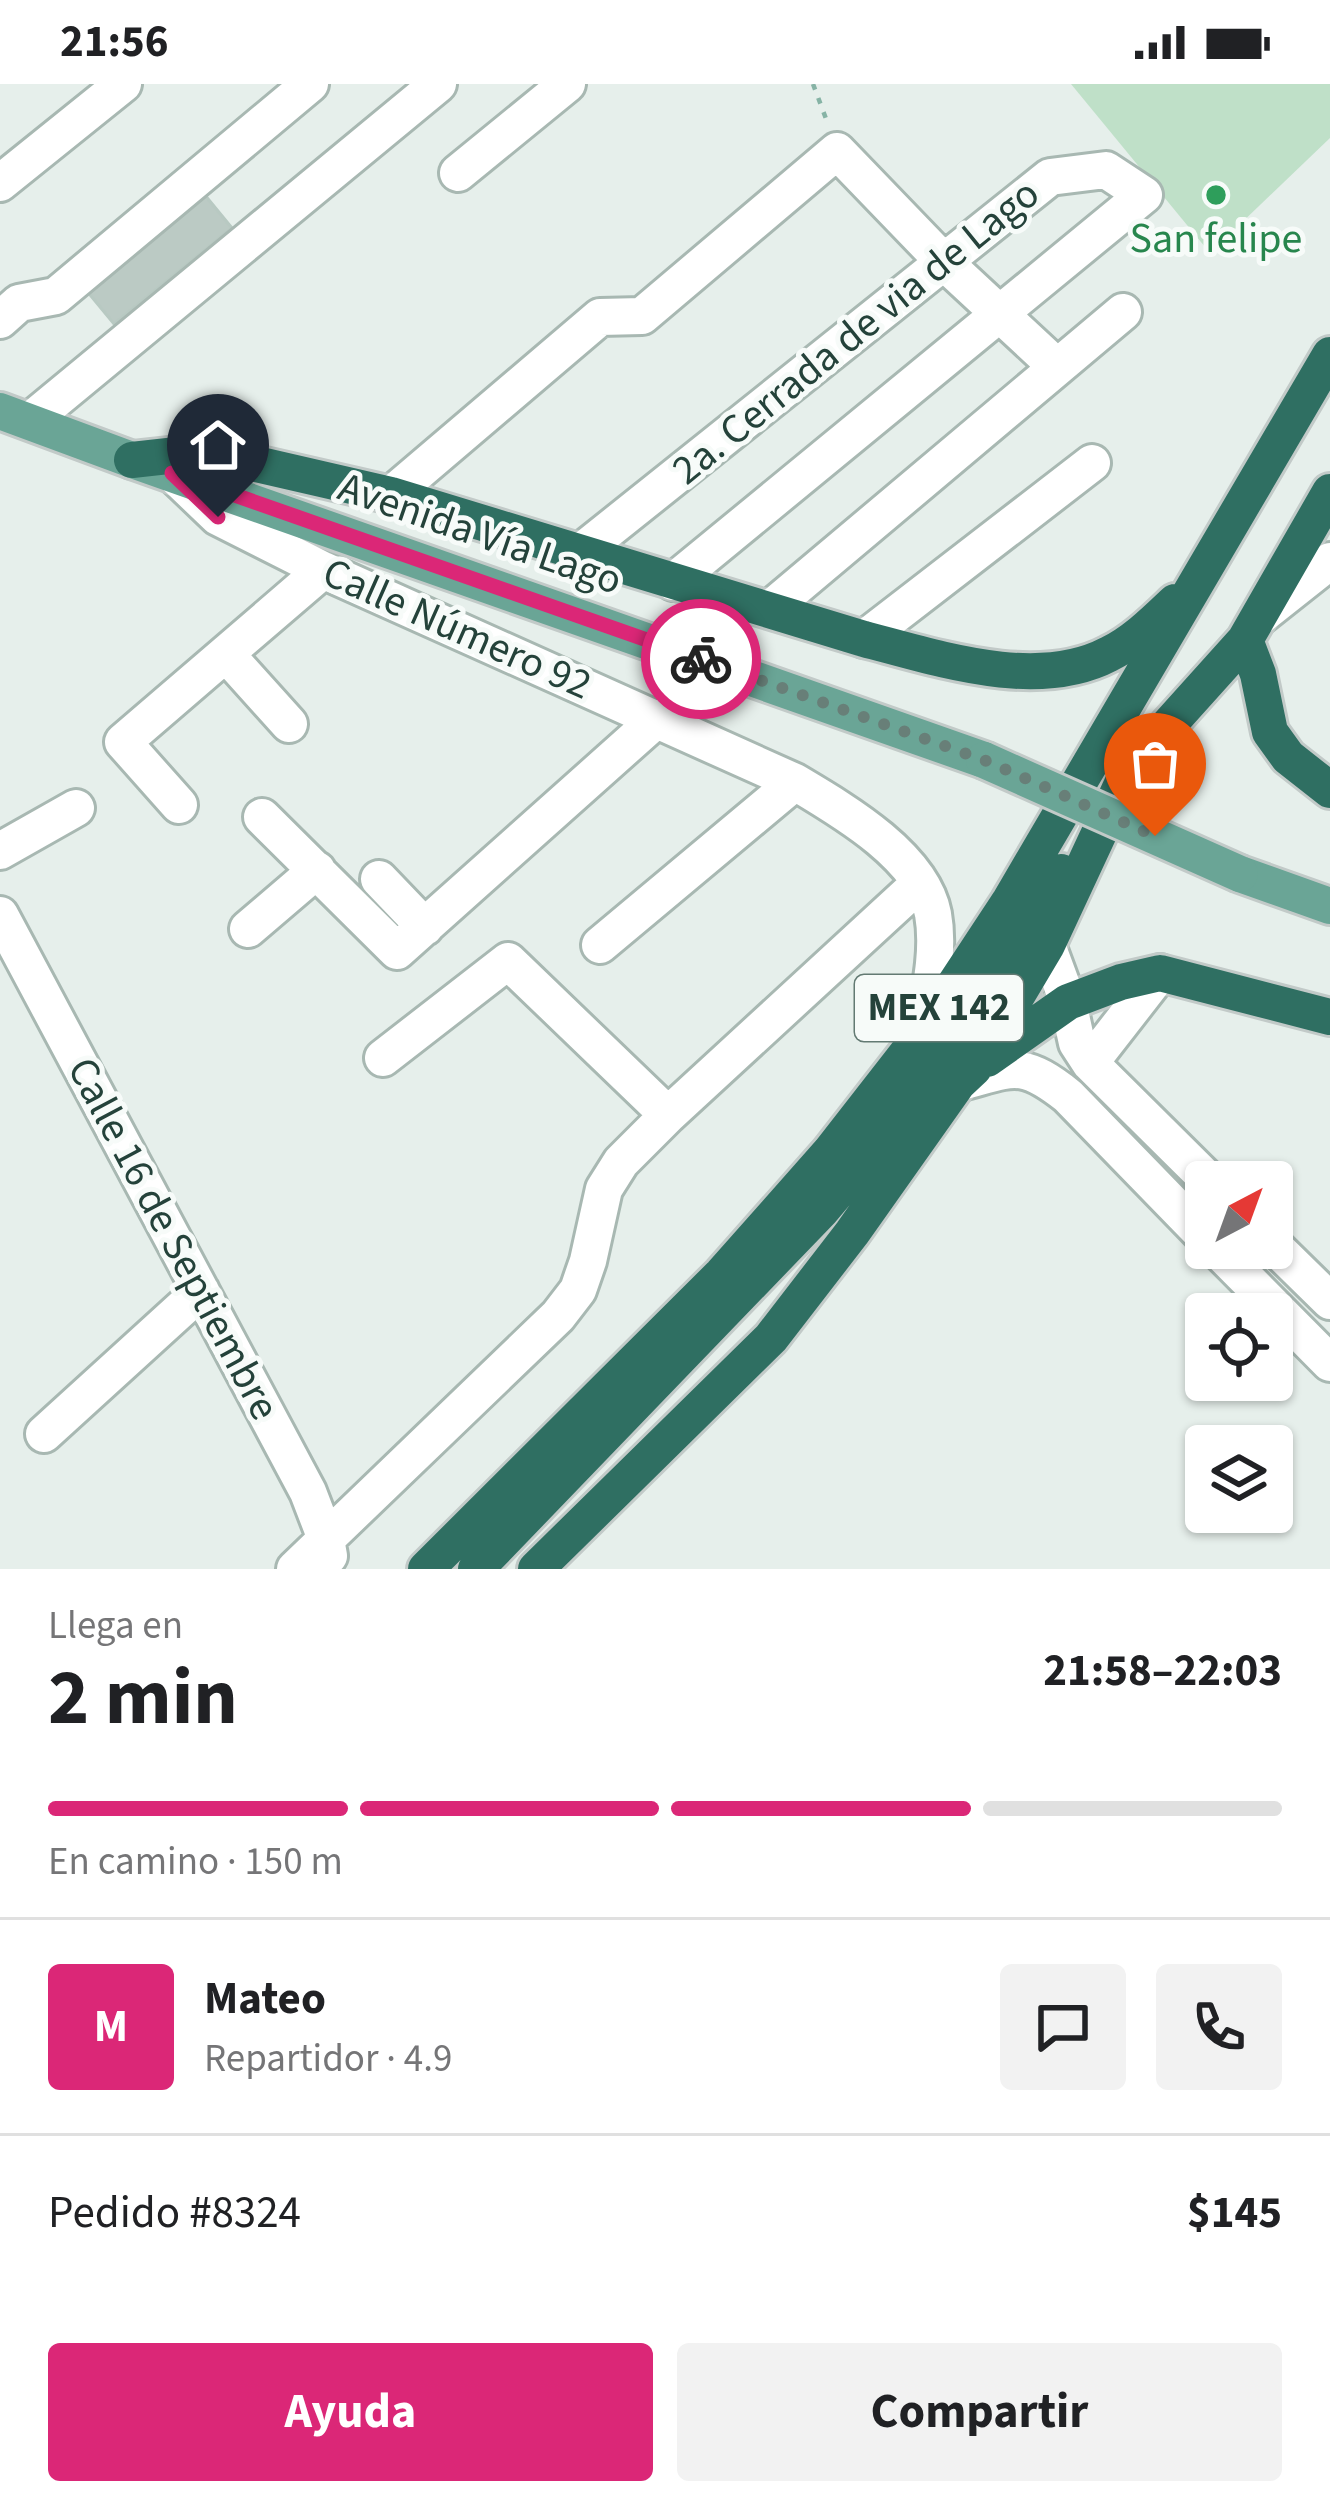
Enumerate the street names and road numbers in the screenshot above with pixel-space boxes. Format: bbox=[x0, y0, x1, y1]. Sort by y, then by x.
street label: 2a. Cerrada de via de Lago bbox=[659, 165, 1053, 499]
street label: Avenida Vía Lago bbox=[330, 457, 630, 611]
street label: Calle Número 92 bbox=[313, 543, 601, 715]
road number: MEX 142 bbox=[855, 975, 1023, 1041]
street label: Calle 16 de Septiembre bbox=[52, 1047, 294, 1431]

